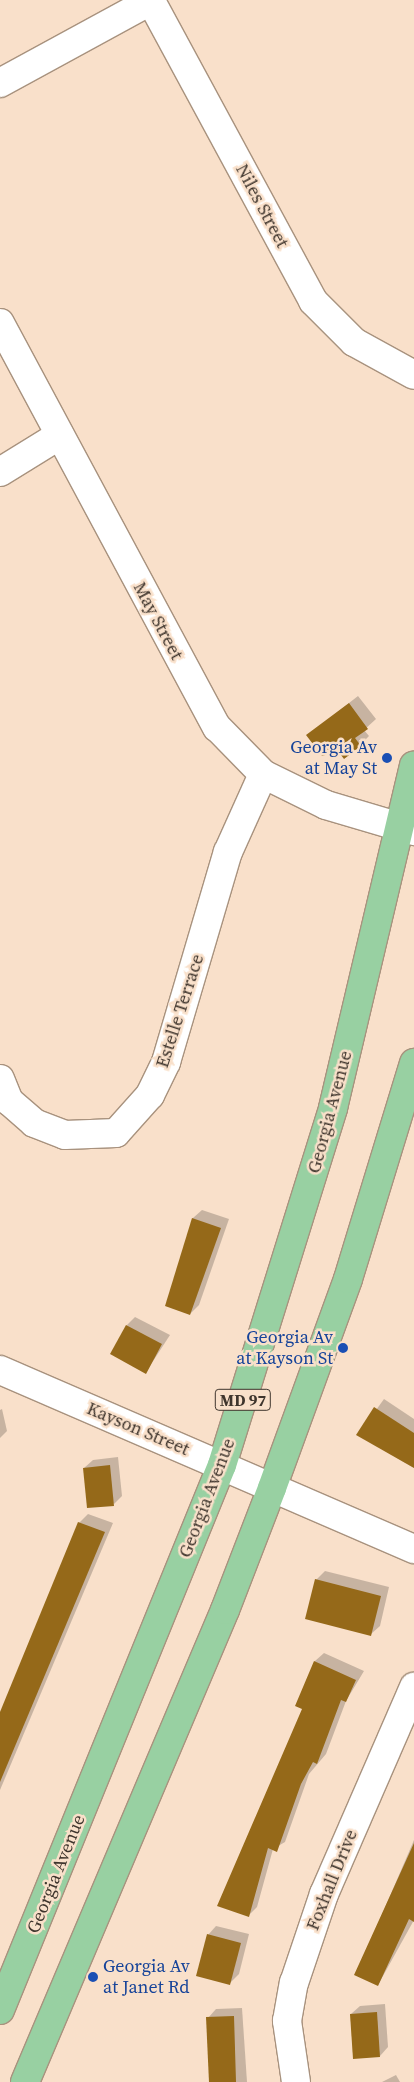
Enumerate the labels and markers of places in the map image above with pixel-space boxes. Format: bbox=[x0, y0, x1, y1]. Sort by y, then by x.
place label: Georgia Av at May St bbox=[290, 737, 377, 780]
marker: Georgia Av at May St bbox=[381, 752, 393, 764]
place label: Georgia Av at Kayson St bbox=[236, 1327, 333, 1370]
marker: Georgia Av at Kayson St bbox=[337, 1342, 349, 1354]
place label: Georgia Av at Janet Rd bbox=[103, 1956, 190, 1998]
marker: Georgia Av at Janet Rd bbox=[87, 1971, 99, 1983]

